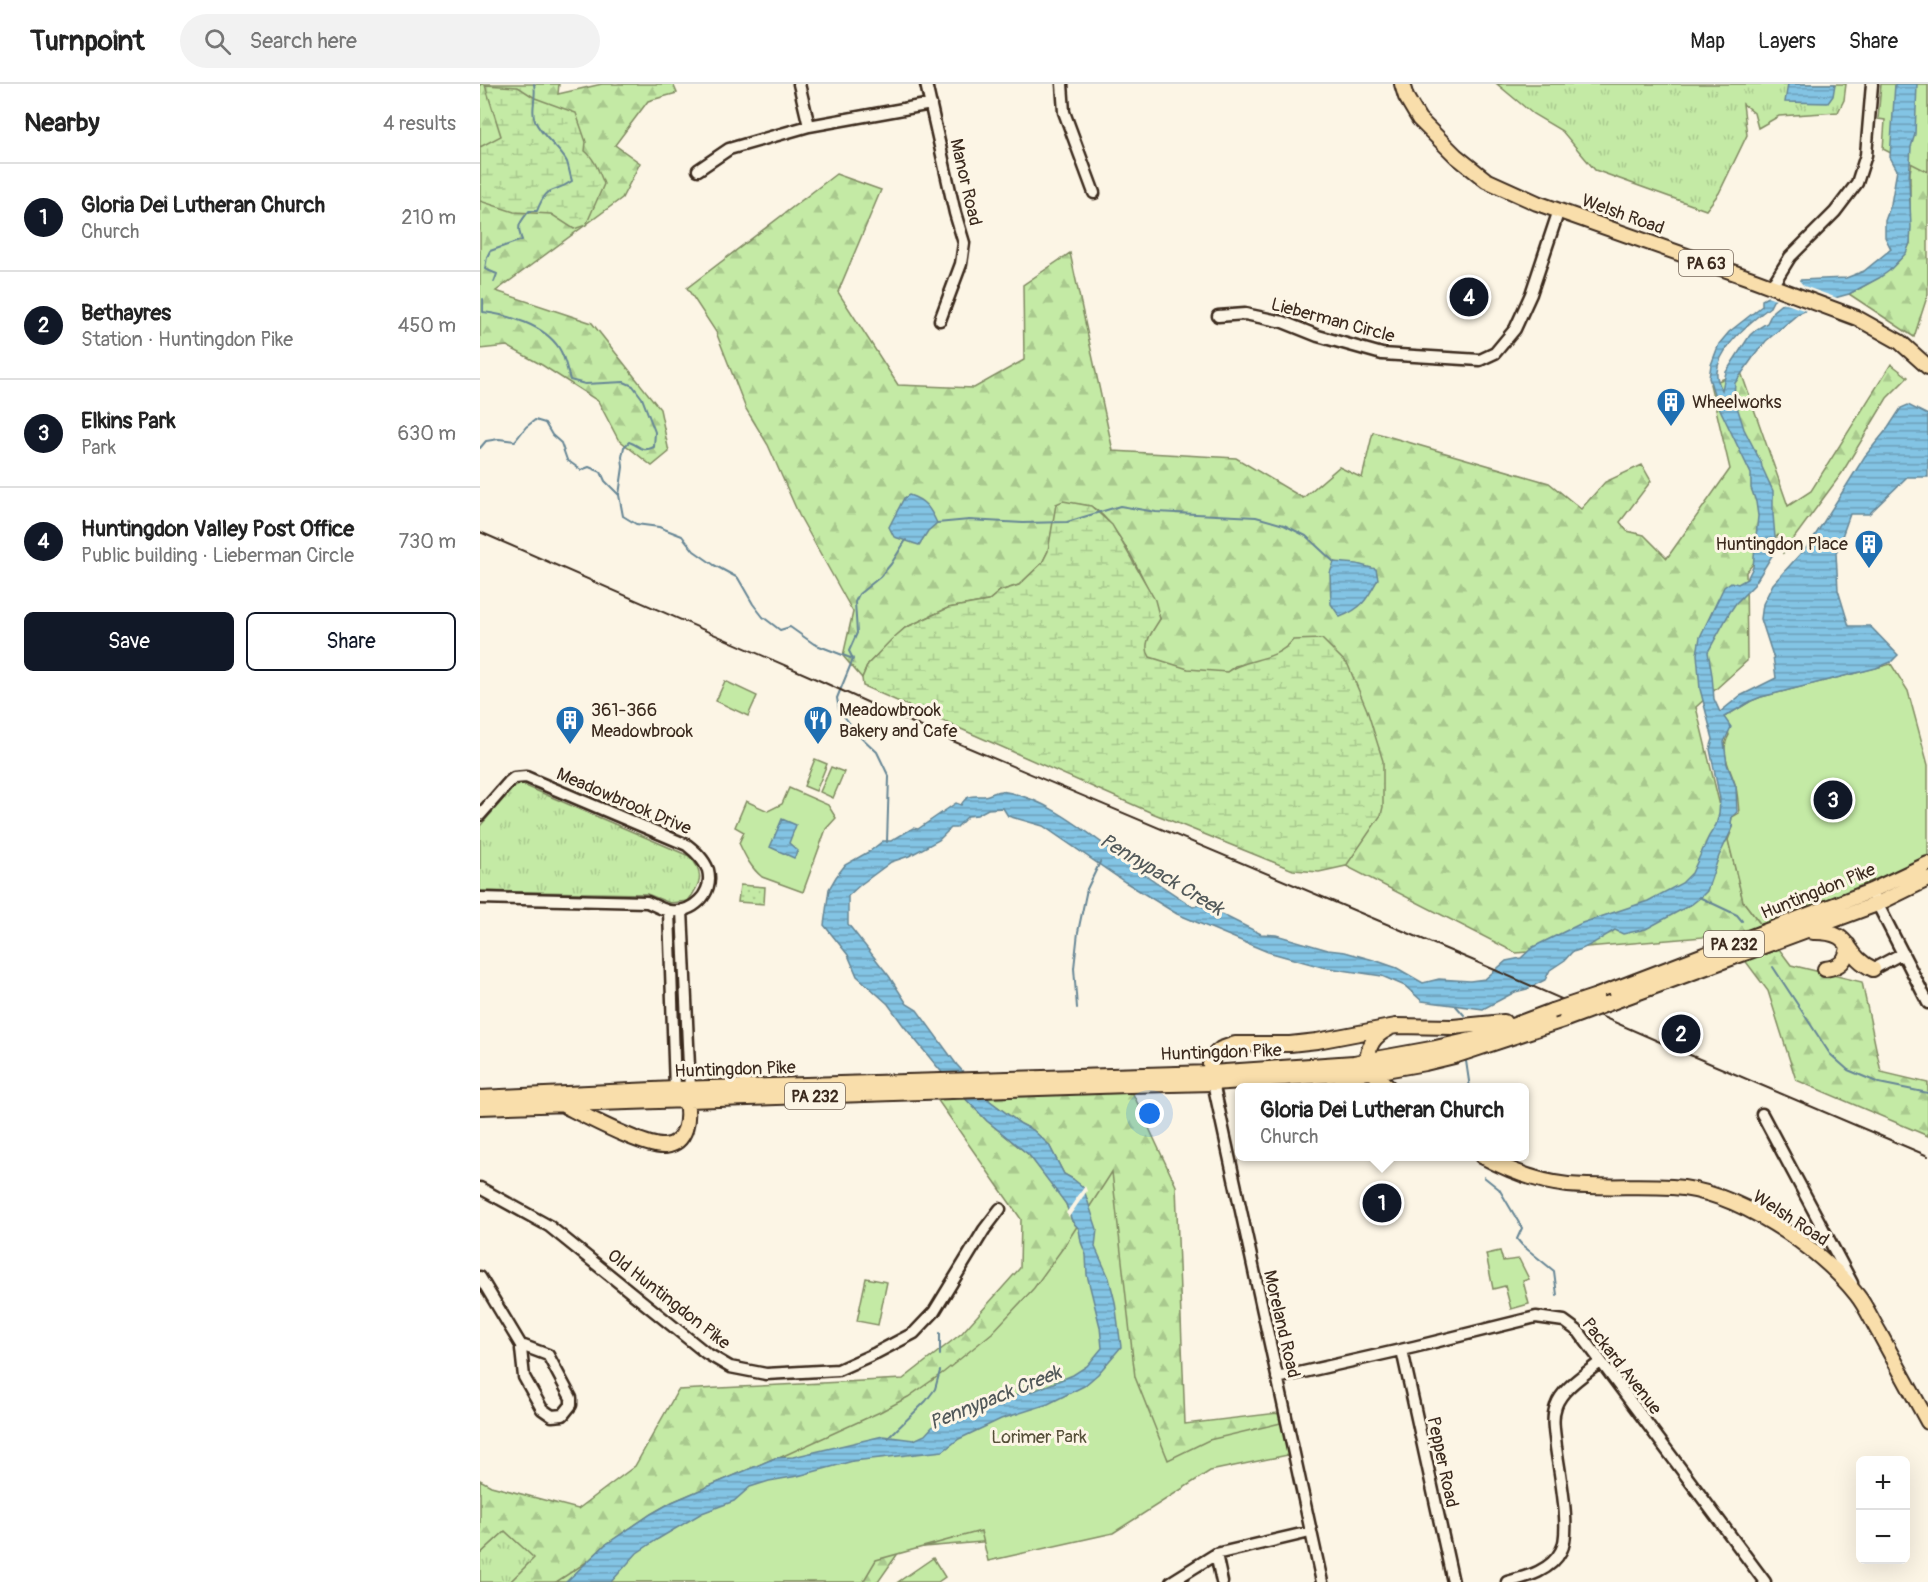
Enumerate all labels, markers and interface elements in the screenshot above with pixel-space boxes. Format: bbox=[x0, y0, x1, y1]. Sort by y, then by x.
search box bbox=[180, 14, 600, 68]
text: Turnpoint bbox=[30, 24, 144, 59]
icon: search bbox=[201, 25, 234, 58]
text: Search here bbox=[249, 27, 357, 55]
text: Map bbox=[1690, 28, 1725, 55]
text: Layers bbox=[1758, 28, 1816, 55]
text: Share bbox=[1849, 28, 1898, 55]
text: Nearby bbox=[24, 107, 100, 139]
text: 4 results bbox=[383, 111, 456, 136]
street label: Manor Road bbox=[944, 136, 987, 228]
street label: Welsh Road bbox=[1578, 189, 1667, 240]
text: Gloria Dei Lutheran Church bbox=[81, 191, 325, 219]
text: 1 bbox=[40, 205, 47, 230]
text: 210 m bbox=[401, 205, 456, 230]
text: Church bbox=[81, 219, 139, 244]
road number: PA 63 bbox=[1679, 250, 1733, 276]
pin: 4 bbox=[1450, 274, 1488, 320]
street label: Lieberman Circle bbox=[1268, 293, 1397, 348]
text: Bethayres bbox=[81, 299, 171, 327]
text: 2 bbox=[38, 313, 49, 338]
text: 450 m bbox=[398, 313, 456, 338]
text: Station · Huntingdon Pike bbox=[81, 327, 293, 352]
building icon: Wheelworks bbox=[1655, 386, 1687, 428]
place label: Wheelworks bbox=[1692, 391, 1782, 414]
text: Elkins Park bbox=[81, 407, 176, 435]
text: 3 bbox=[38, 421, 49, 446]
text: 630 m bbox=[397, 421, 456, 446]
text: Park bbox=[81, 435, 116, 460]
text: Huntingdon Valley Post Office bbox=[81, 515, 354, 543]
building icon: Huntingdon Place bbox=[1853, 528, 1885, 570]
text: 4 bbox=[38, 529, 49, 554]
text: 730 m bbox=[399, 529, 456, 554]
place label: Huntingdon Place bbox=[1715, 533, 1848, 556]
text: Public building · Lieberman Circle bbox=[81, 543, 354, 568]
button: Save bbox=[24, 612, 234, 671]
button: Share bbox=[246, 612, 456, 671]
place label: 361-366 Meadowbrook bbox=[591, 699, 694, 743]
place label: Meadowbrook Bakery and Cafe bbox=[839, 699, 957, 743]
building icon: 361-366 Meadowbrook bbox=[554, 704, 586, 746]
restaurant icon: Meadowbrook Bakery and Cafe bbox=[802, 704, 834, 746]
street label: Meadowbrook Drive bbox=[553, 763, 695, 840]
pin: 3 bbox=[1814, 778, 1852, 822]
water label: Pennypack Creek bbox=[1095, 828, 1230, 922]
street label: Huntingdon Pike bbox=[1758, 858, 1879, 925]
road number: PA 232 bbox=[1704, 931, 1764, 957]
pin: 2 bbox=[1662, 1012, 1700, 1056]
street label: Huntingdon Pike bbox=[1160, 1039, 1282, 1066]
street label: Huntingdon Pike bbox=[674, 1056, 796, 1083]
road number: PA 232 bbox=[785, 1083, 845, 1109]
popup bbox=[1235, 1083, 1529, 1161]
text: Gloria Dei Lutheran Church bbox=[1260, 1096, 1504, 1124]
your location bbox=[1135, 1099, 1164, 1128]
text: Church bbox=[1260, 1124, 1318, 1149]
pin: 1 bbox=[1362, 1180, 1402, 1226]
street label: Welsh Road bbox=[1748, 1185, 1833, 1252]
street label: Old Huntingdon Pike bbox=[603, 1244, 735, 1355]
street label: Moreland Road bbox=[1258, 1268, 1305, 1380]
street label: Packard Avenue bbox=[1577, 1313, 1667, 1419]
water label: Pennypack Creek bbox=[926, 1359, 1066, 1435]
street label: Pepper Road bbox=[1422, 1415, 1463, 1510]
park label: Lorimer Park bbox=[991, 1426, 1087, 1449]
map controls bbox=[1856, 1456, 1910, 1564]
button: + bbox=[1856, 1456, 1910, 1510]
button: − bbox=[1856, 1510, 1910, 1564]

